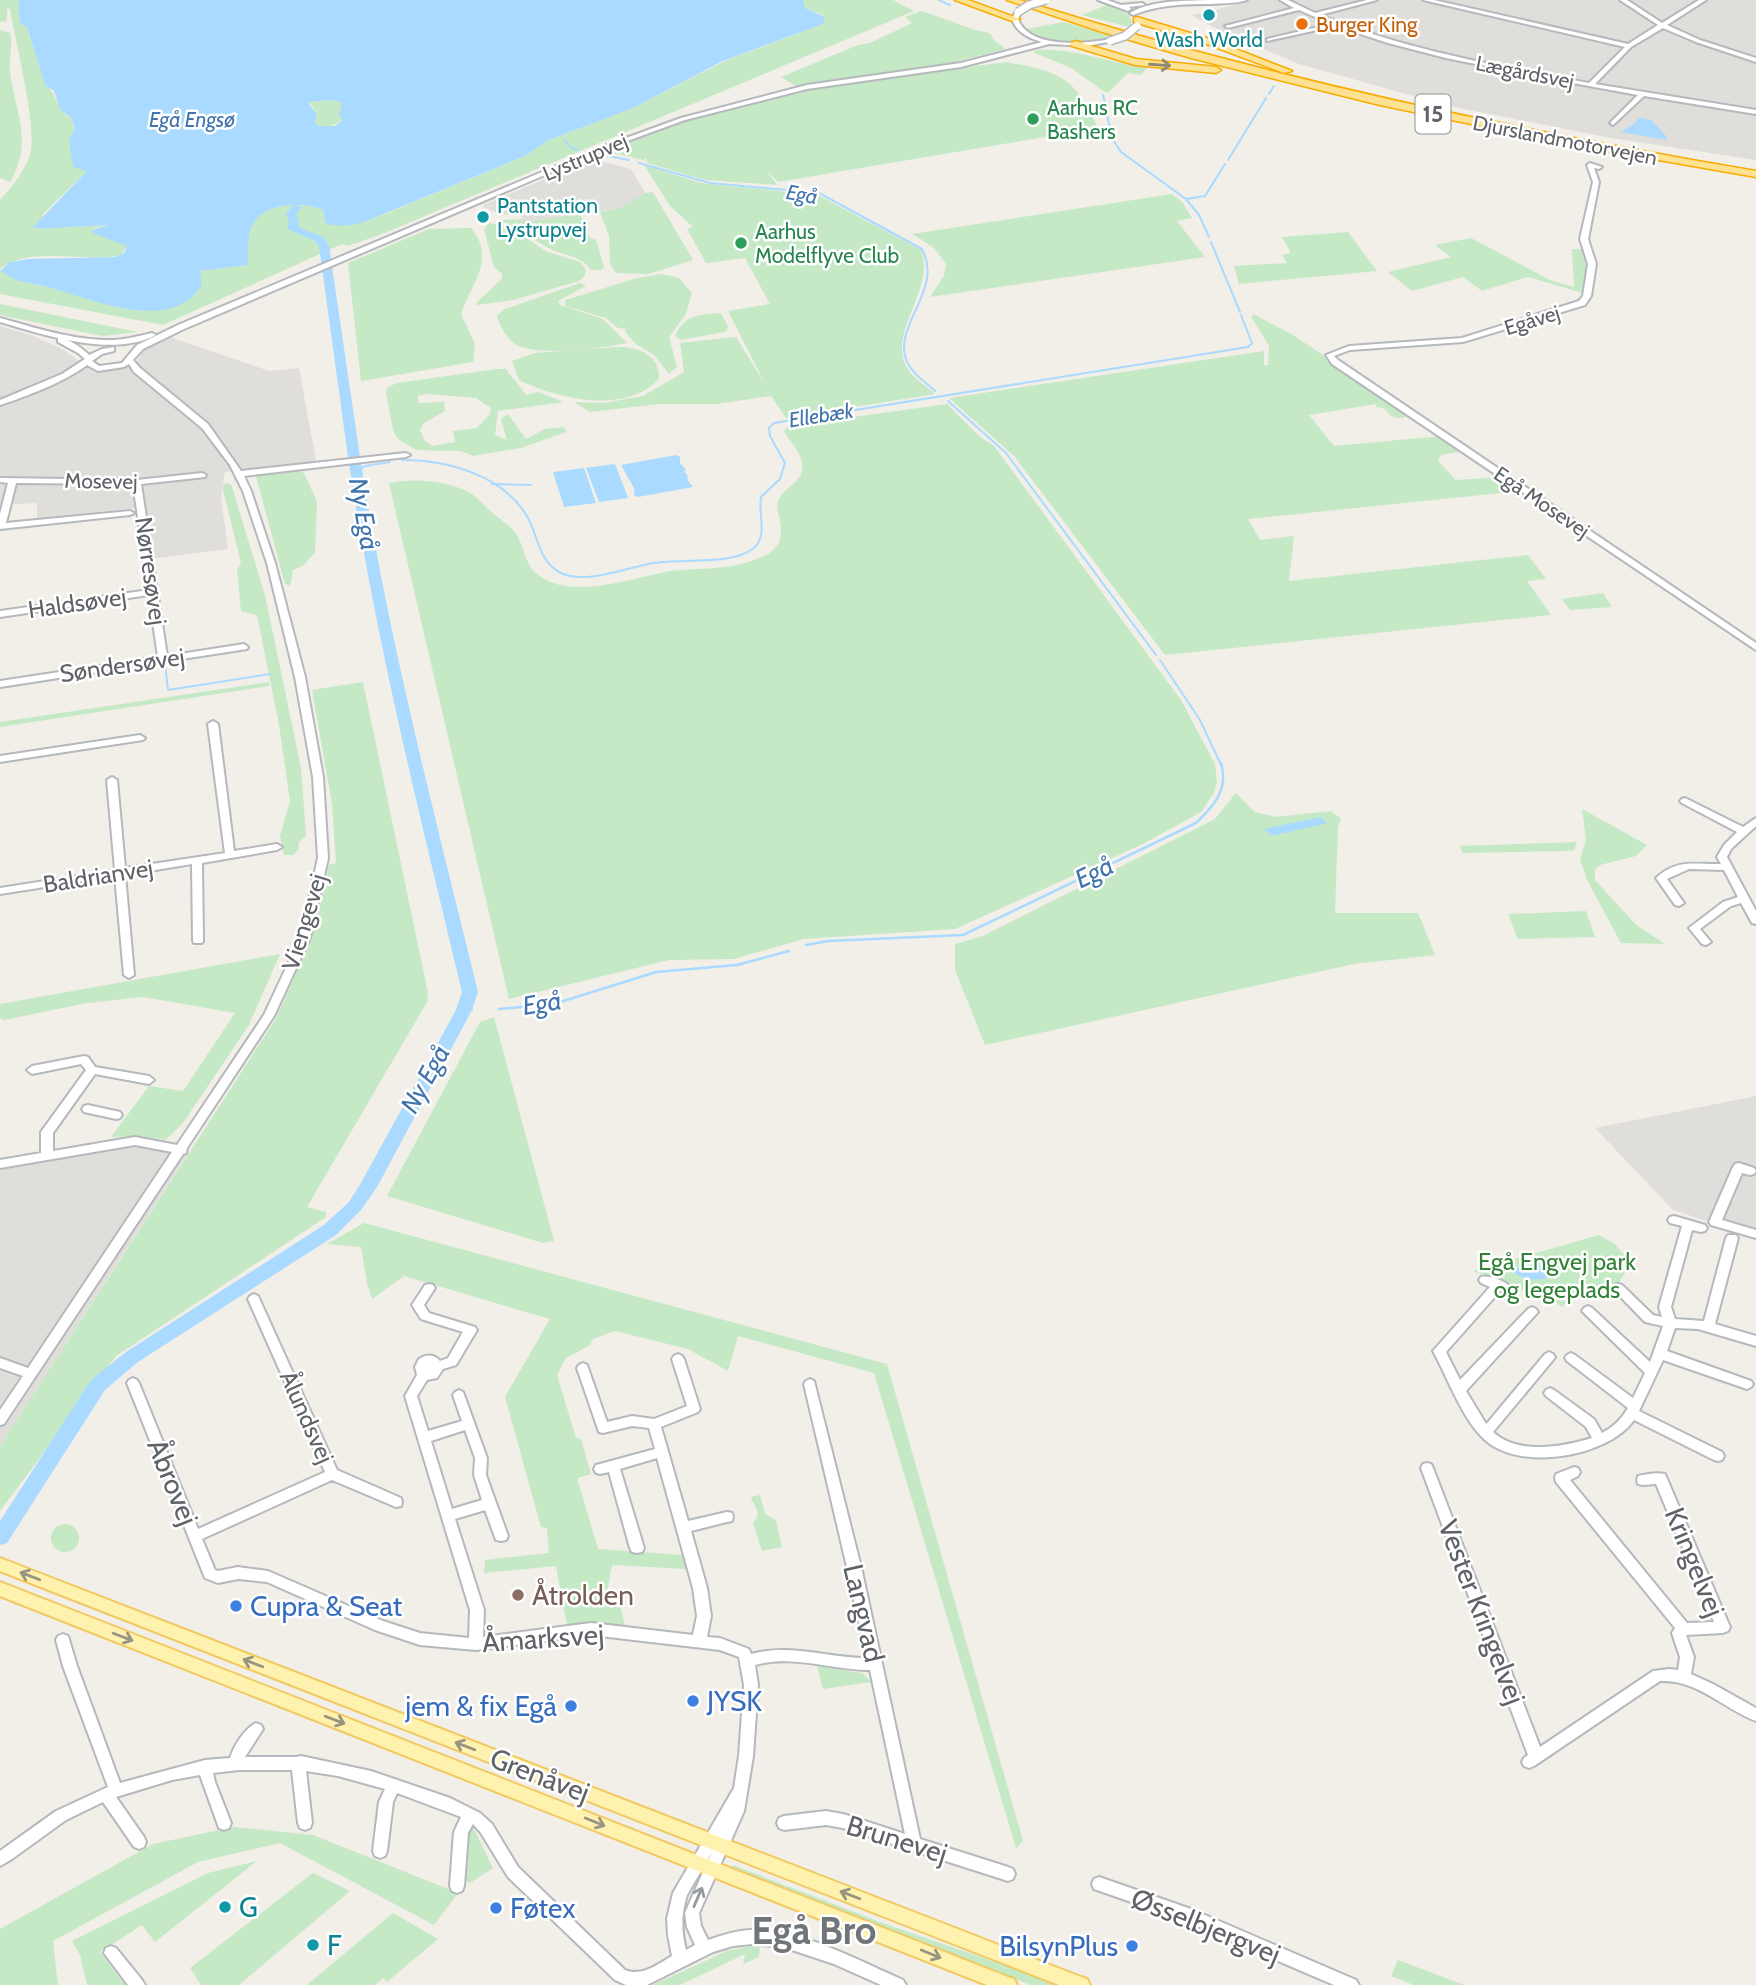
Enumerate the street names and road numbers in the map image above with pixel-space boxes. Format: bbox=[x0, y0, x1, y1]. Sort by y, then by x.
street label: Lægårdsvej bbox=[1474, 50, 1576, 95]
road number: 15 bbox=[1416, 94, 1450, 134]
street label: Djurslandmotorvejen bbox=[1471, 110, 1659, 171]
street label: Lystrupvej bbox=[539, 128, 632, 187]
street label: Egåvej bbox=[1501, 300, 1563, 341]
street label: Egå Mosevej bbox=[1489, 461, 1594, 544]
street label: Mosevej bbox=[64, 468, 138, 495]
street label: Nørresøvej bbox=[129, 515, 173, 627]
street label: Haldsøvej bbox=[26, 582, 128, 624]
street label: Søndersøvej bbox=[58, 642, 186, 688]
street label: Baldrianvej bbox=[41, 853, 155, 899]
street label: Viengevej bbox=[276, 870, 332, 974]
street label: Ålundsvej bbox=[274, 1366, 340, 1468]
street label: Åbrovej bbox=[140, 1433, 207, 1530]
street label: Kringelvej bbox=[1658, 1502, 1732, 1622]
street label: Vester Kringelvej bbox=[1431, 1515, 1533, 1709]
street label: Langvad bbox=[836, 1561, 892, 1665]
street label: Åmarksvej bbox=[481, 1616, 605, 1659]
street label: Grenåvej bbox=[485, 1741, 595, 1809]
street label: Brunevej bbox=[842, 1808, 952, 1870]
street label: Øsselbjergvej bbox=[1126, 1881, 1286, 1971]

